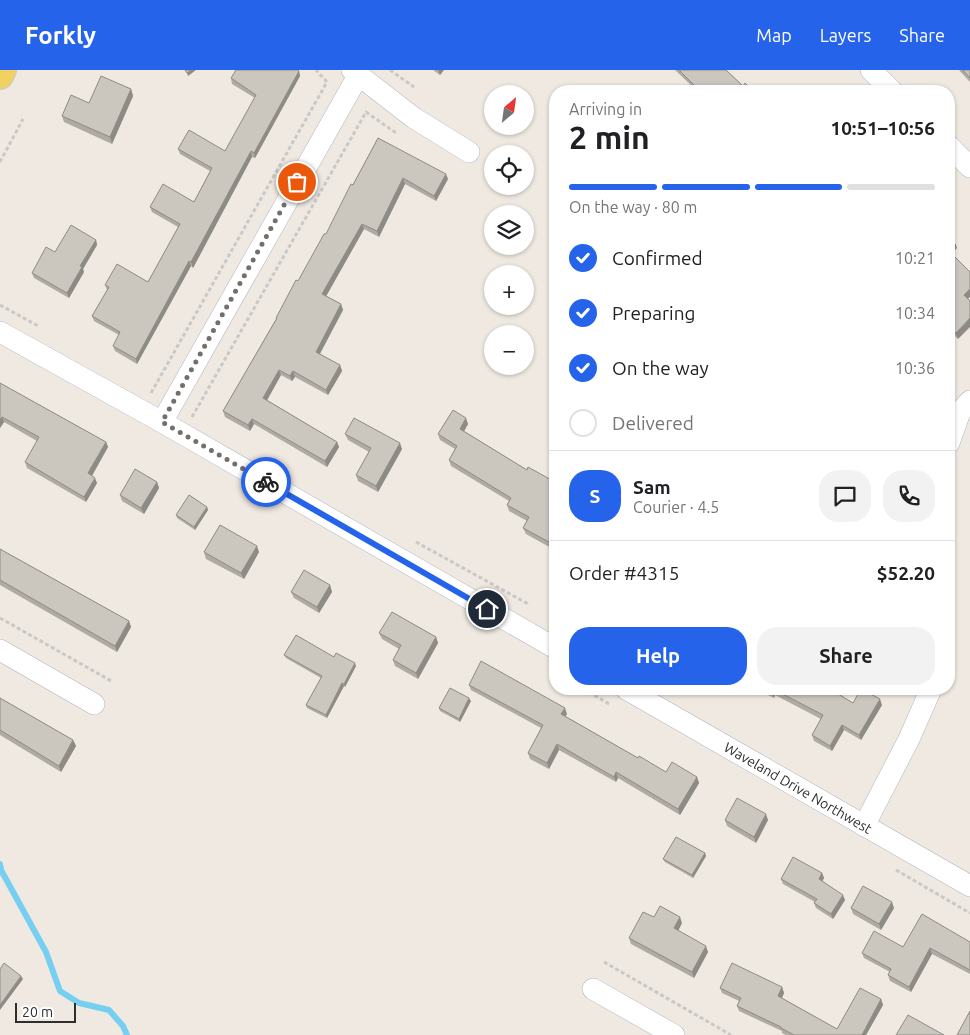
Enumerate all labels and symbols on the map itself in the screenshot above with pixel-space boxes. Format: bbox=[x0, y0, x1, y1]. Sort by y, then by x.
north arrow bbox=[484, 85, 534, 135]
pin bbox=[276, 161, 318, 203]
courier bbox=[241, 457, 291, 507]
pin bbox=[466, 588, 508, 630]
street label: Waveland Drive Northwest bbox=[721, 739, 875, 837]
scale bar bbox=[15, 1000, 76, 1023]

